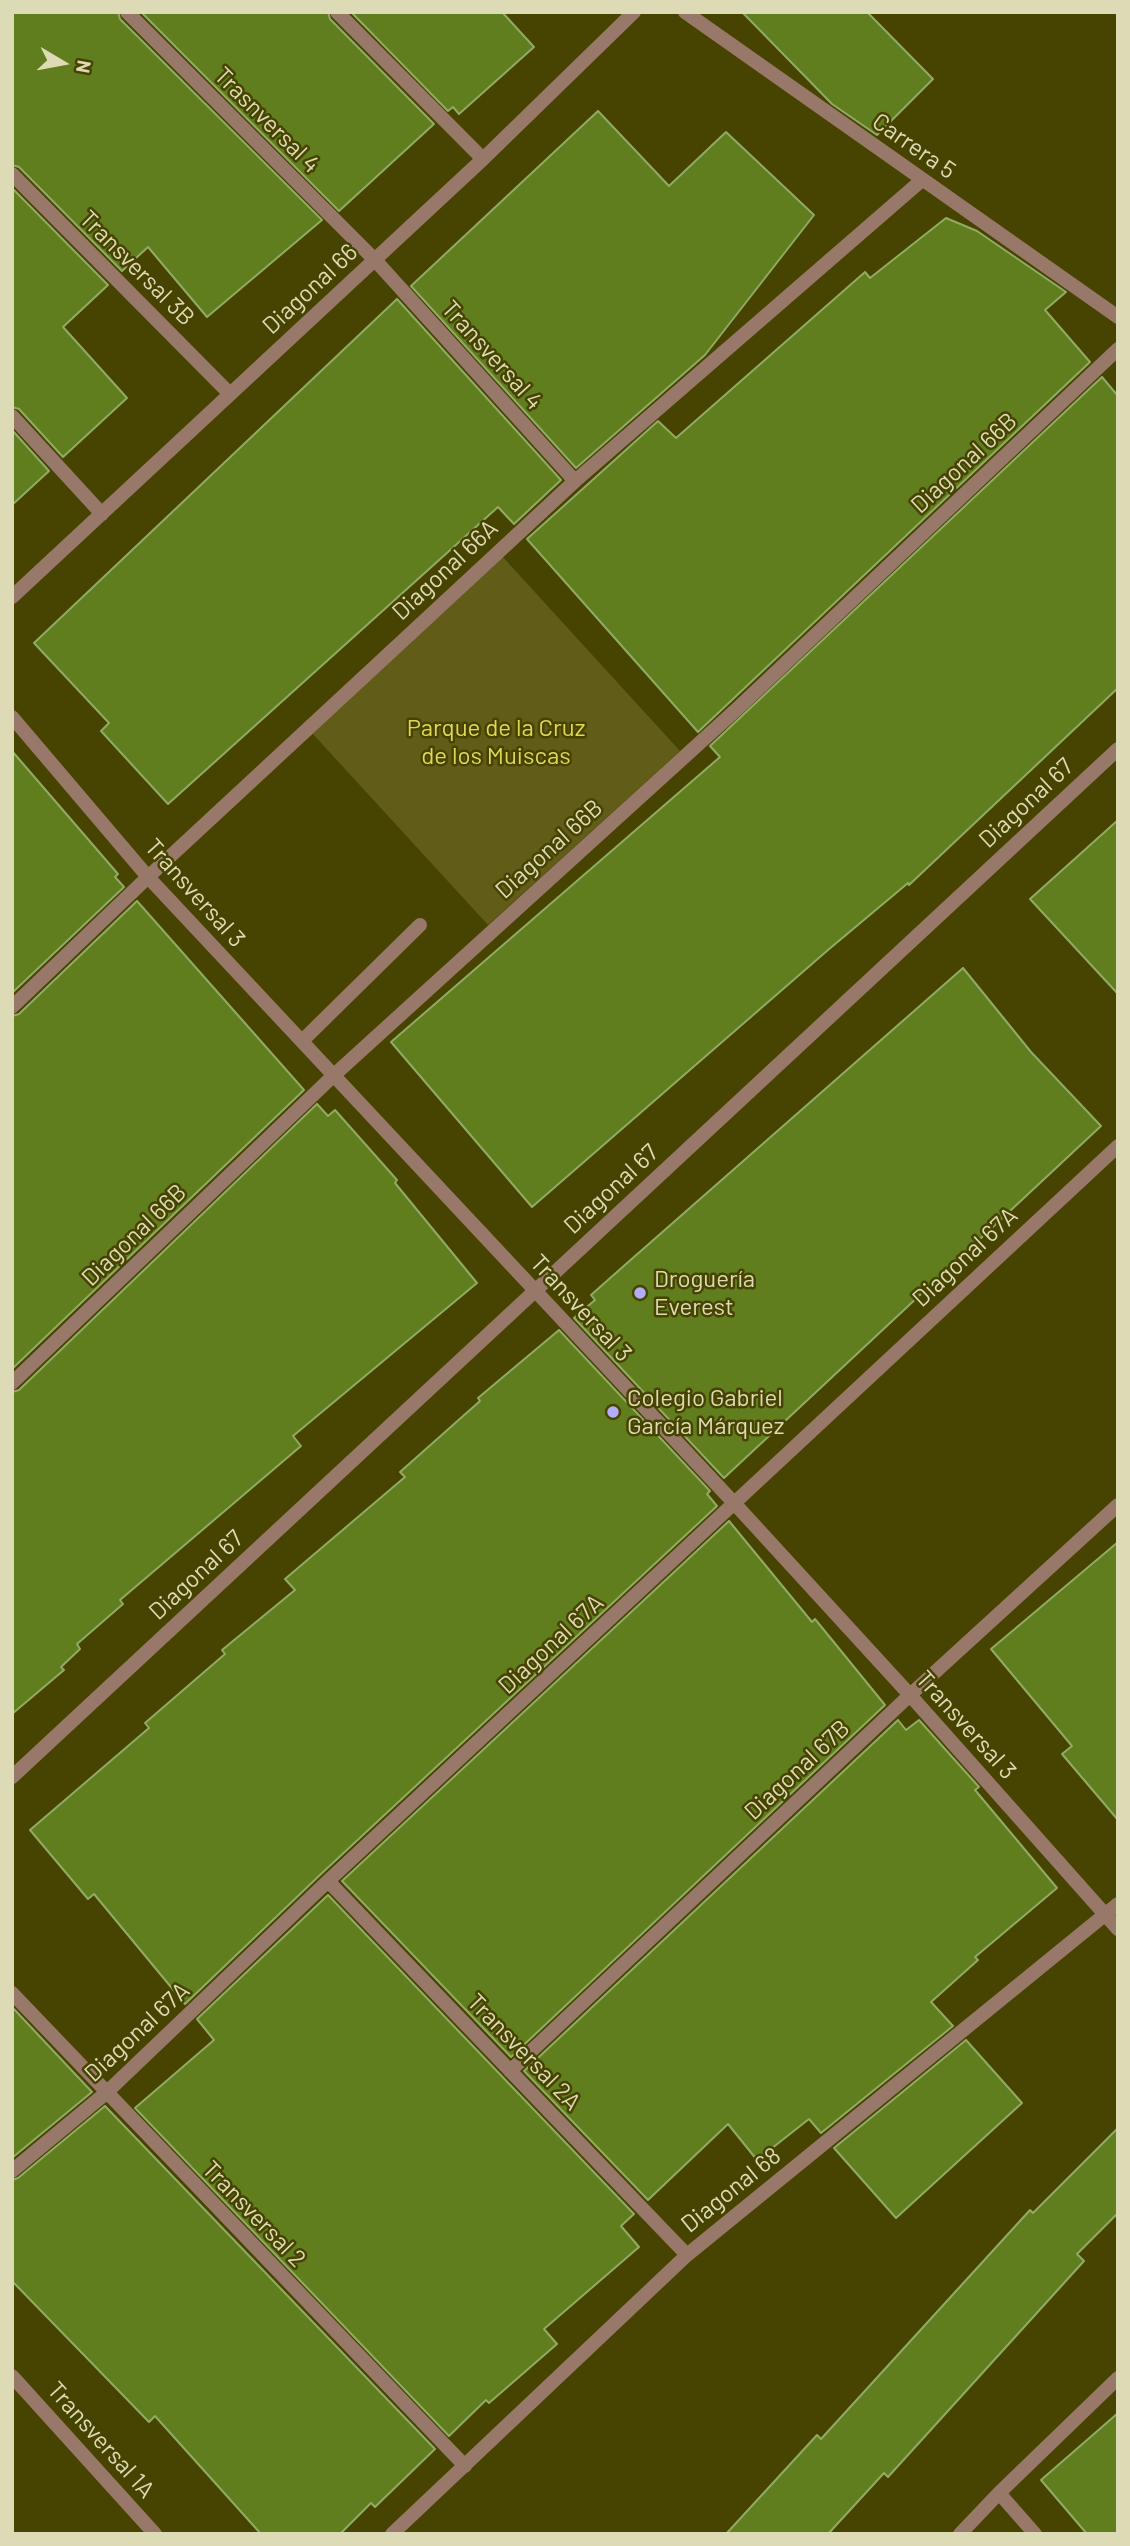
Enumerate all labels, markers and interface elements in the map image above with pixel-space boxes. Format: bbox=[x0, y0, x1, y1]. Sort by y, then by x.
north arrow bbox=[28, 28, 98, 98]
text: N bbox=[72, 59, 97, 75]
street label: Trasnversal 4 bbox=[208, 61, 326, 179]
street label: Carrera 5 bbox=[867, 107, 961, 185]
street label: Transversal 3B bbox=[73, 204, 201, 332]
street label: Diagonal 66 bbox=[257, 238, 363, 340]
street label: Transversal 4 bbox=[436, 295, 548, 415]
street label: Diagonal 66B bbox=[905, 407, 1023, 519]
street label: Diagonal 66A bbox=[386, 514, 504, 626]
park label: Parque de la Cruz de los Muiscas bbox=[407, 714, 585, 770]
street label: Diagonal 67 bbox=[973, 752, 1079, 854]
street label: Diagonal 66B bbox=[489, 793, 609, 905]
street label: Transversal 3 bbox=[139, 833, 251, 953]
street label: Diagonal 67 bbox=[558, 1138, 664, 1240]
street label: Diagonal 66B bbox=[76, 1178, 192, 1292]
street label: Diagonal 67A bbox=[907, 1201, 1023, 1313]
street label: Transversal 3 bbox=[524, 1248, 638, 1368]
place label: Droguería Everest bbox=[654, 1265, 755, 1321]
marker: Droguería Everest bbox=[632, 1285, 648, 1301]
place label: Colegio Gabriel García Márquez bbox=[627, 1384, 784, 1440]
marker: Colegio Gabriel García Márquez bbox=[605, 1404, 621, 1420]
street label: Diagonal 67 bbox=[143, 1524, 249, 1626]
street label: Diagonal 67A bbox=[493, 1588, 609, 1700]
street label: Transversal 3 bbox=[910, 1665, 1022, 1785]
street label: Diagonal 67B bbox=[738, 1714, 856, 1826]
street label: Diagonal 67A bbox=[79, 1976, 195, 2088]
street label: Transversal 2A bbox=[461, 1988, 587, 2116]
street label: Diagonal 68 bbox=[675, 2141, 787, 2239]
street label: Transversal 2 bbox=[196, 2155, 312, 2273]
street label: Transversal 1A bbox=[41, 2376, 161, 2504]

